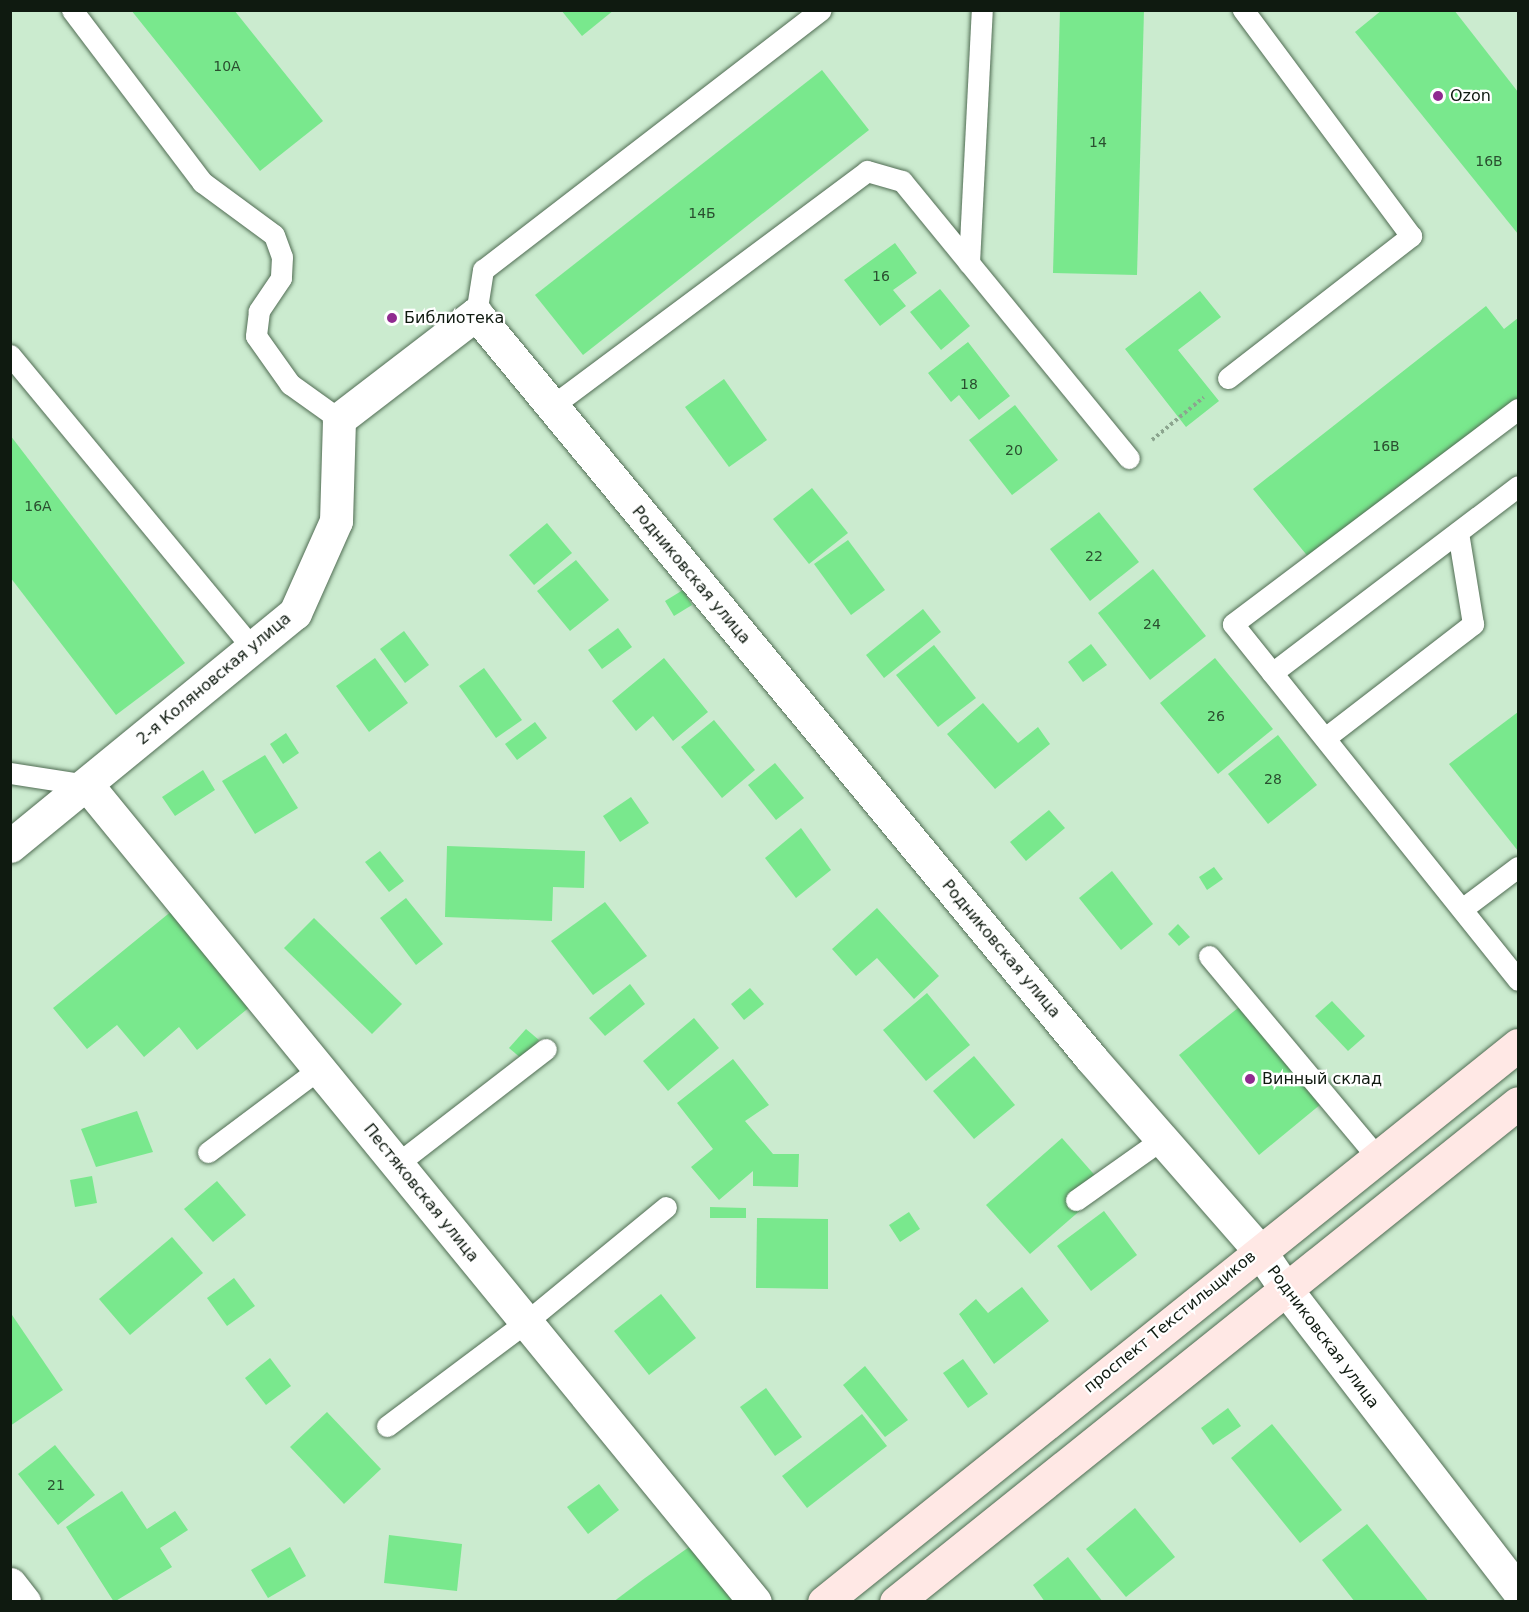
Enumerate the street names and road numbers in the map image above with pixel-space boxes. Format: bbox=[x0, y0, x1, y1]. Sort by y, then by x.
street label: Родниковская улица bbox=[628, 502, 754, 648]
street label: 2-я Коляновская улица bbox=[133, 609, 295, 749]
street label: Родниковская улица bbox=[938, 876, 1064, 1022]
street label: Пестяковская улица bbox=[359, 1120, 483, 1266]
street label: проспект Текстильщиков bbox=[1080, 1247, 1260, 1397]
street label: Родниковская улица bbox=[1263, 1262, 1383, 1412]

